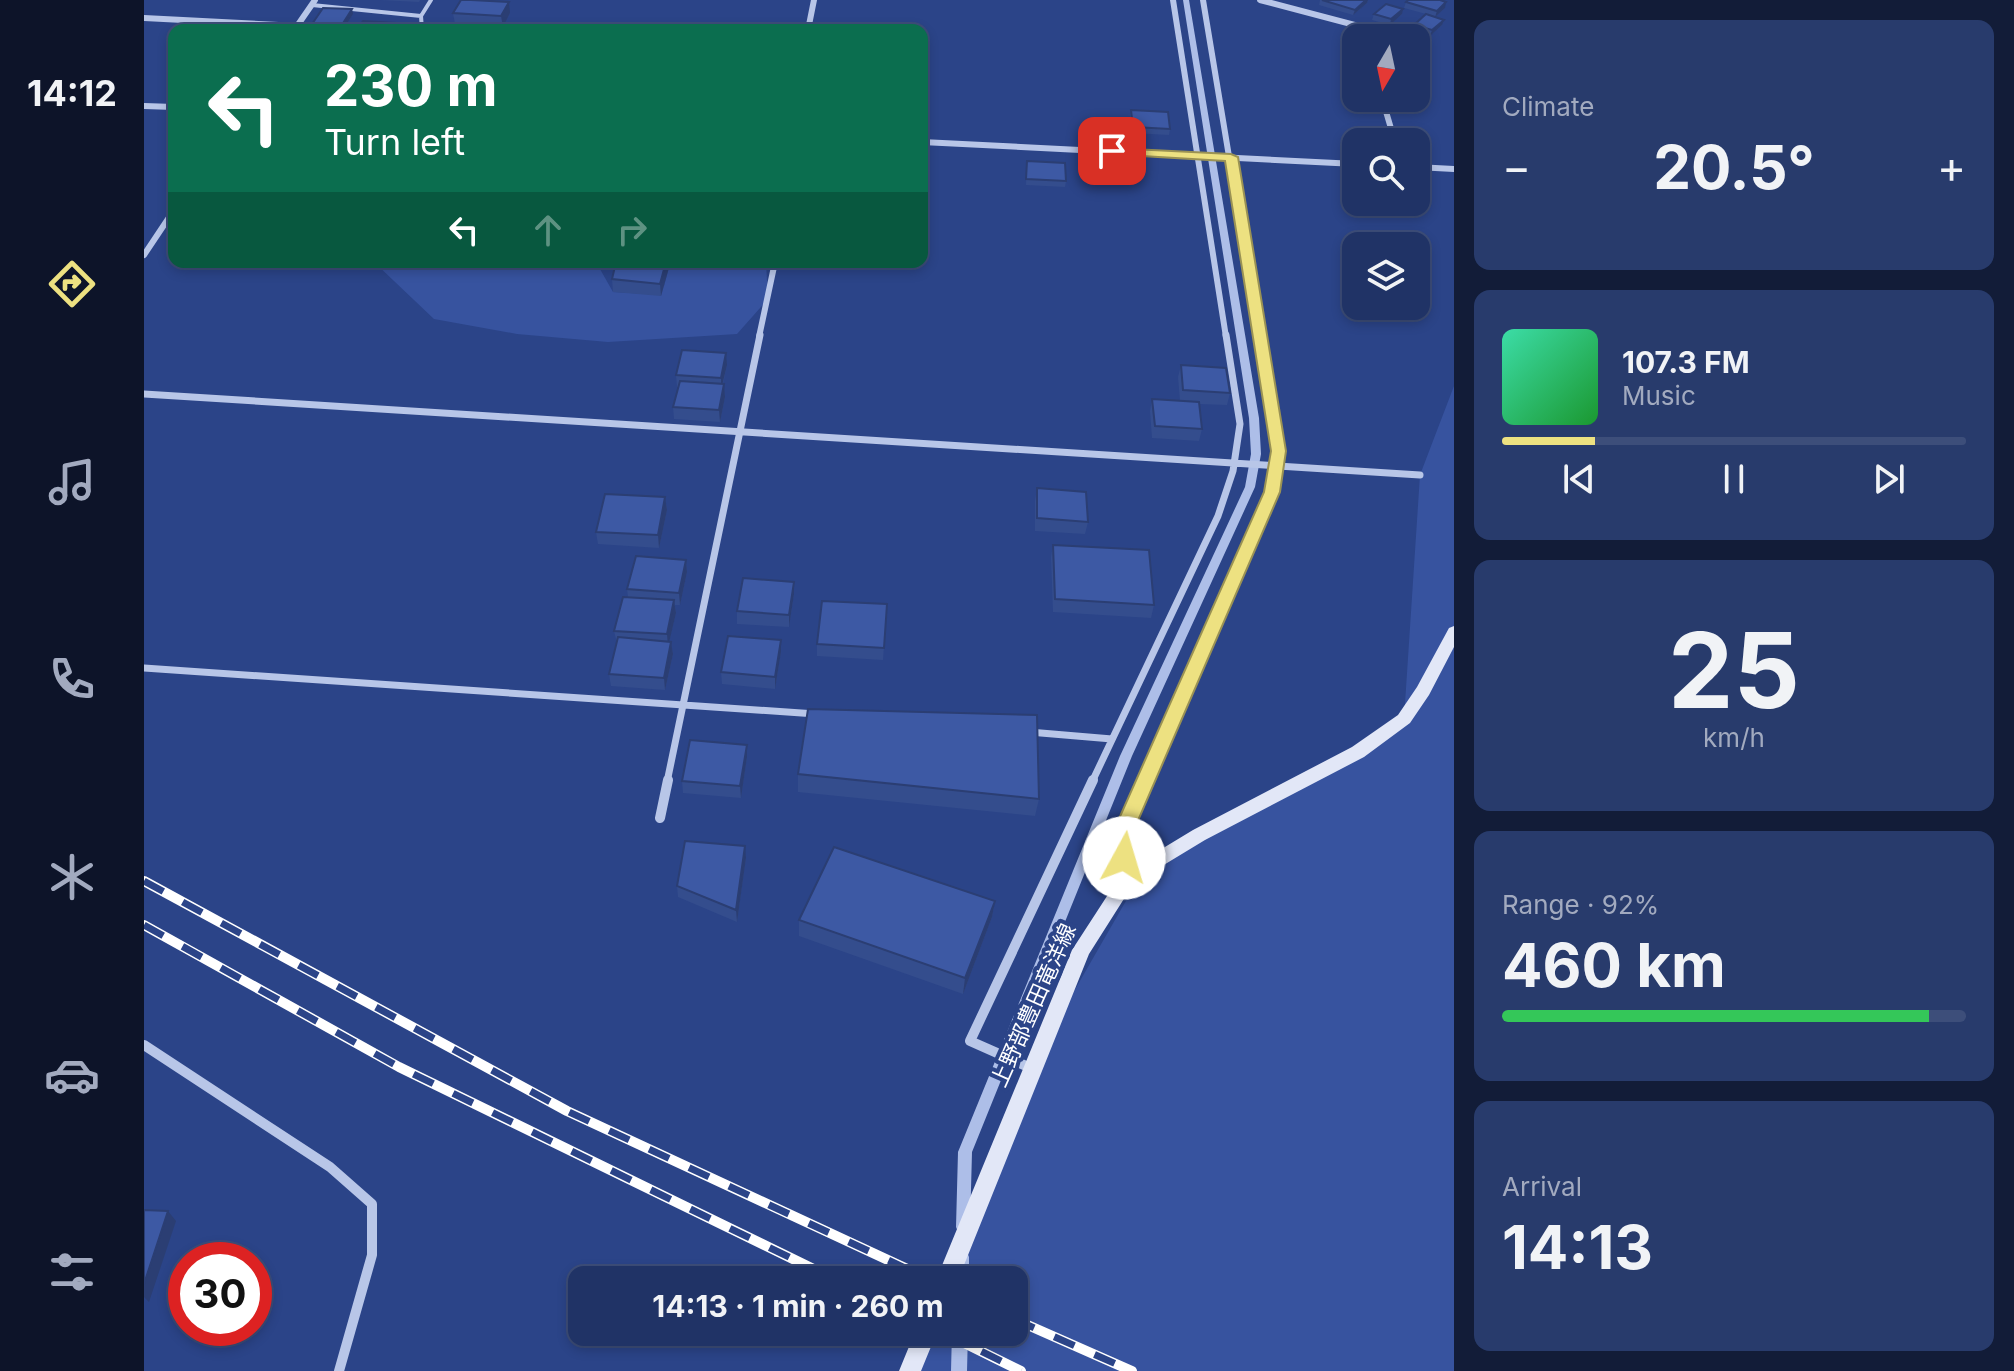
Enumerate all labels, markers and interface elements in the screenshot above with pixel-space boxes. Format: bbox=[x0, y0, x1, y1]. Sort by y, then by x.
north arrow bbox=[1342, 24, 1430, 112]
map controls bbox=[1342, 24, 1430, 320]
text: 230 m bbox=[324, 52, 498, 120]
icon: left bbox=[192, 56, 296, 160]
text: 14:12 bbox=[27, 71, 117, 115]
text: Climate bbox=[1502, 91, 1594, 122]
pin bbox=[1078, 117, 1146, 185]
text: Turn left bbox=[324, 120, 465, 164]
button: search bbox=[1342, 128, 1430, 216]
icon: arrive bbox=[1090, 129, 1134, 173]
text: 20.5° bbox=[1653, 131, 1815, 203]
text: − bbox=[1502, 140, 1531, 194]
text: + bbox=[1937, 140, 1966, 194]
icon: left bbox=[442, 208, 486, 252]
icon: ahead bbox=[526, 208, 570, 252]
icon: right bbox=[610, 208, 654, 252]
button: layers bbox=[1342, 232, 1430, 320]
icon: directions bbox=[44, 256, 100, 312]
text: 107.3 FM bbox=[1622, 344, 1750, 380]
text: Music bbox=[1622, 380, 1696, 411]
icon: music bbox=[44, 454, 100, 510]
icon: previous bbox=[1557, 457, 1601, 501]
icon: pause bbox=[1712, 457, 1756, 501]
icon: next bbox=[1867, 457, 1911, 501]
text: 25 bbox=[1668, 607, 1800, 733]
icon: phone bbox=[44, 651, 100, 707]
text: km/h bbox=[1703, 722, 1765, 753]
position arrow bbox=[1082, 816, 1166, 900]
icon: climate bbox=[44, 849, 100, 905]
text: Range · 92% bbox=[1502, 889, 1659, 920]
street label: 上野部豊田竜洋線 bbox=[985, 919, 1081, 1091]
text: 460 km bbox=[1502, 929, 1726, 1001]
icon: car bbox=[44, 1047, 100, 1103]
text: Arrival bbox=[1502, 1171, 1582, 1202]
text: 14:13 bbox=[1502, 1211, 1653, 1283]
speed limit sign: 30 bbox=[168, 1242, 272, 1346]
icon: filters bbox=[44, 1244, 100, 1300]
text: 14:13 · 1 min · 260 m bbox=[652, 1288, 944, 1324]

